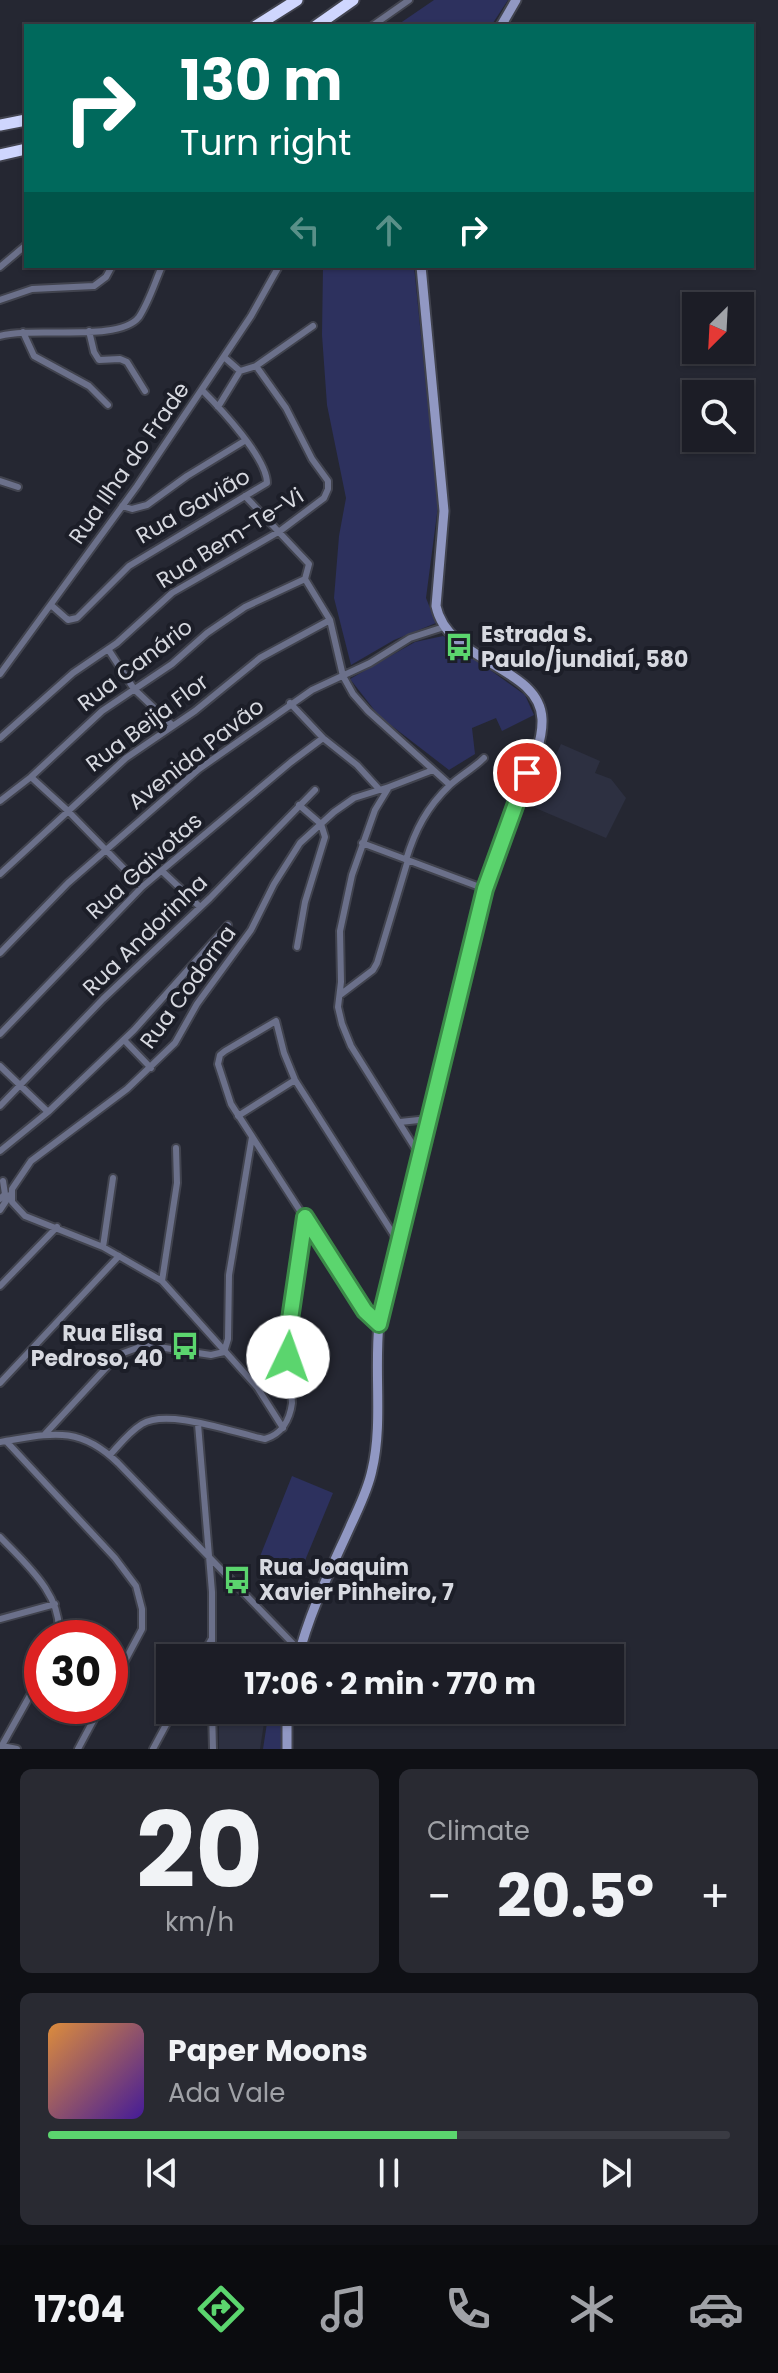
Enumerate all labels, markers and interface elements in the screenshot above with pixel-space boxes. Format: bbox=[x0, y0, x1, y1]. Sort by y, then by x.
text: 130 m bbox=[180, 41, 343, 120]
icon: right bbox=[48, 56, 152, 160]
text: Turn right bbox=[180, 117, 351, 168]
icon: left bbox=[283, 208, 327, 252]
icon: ahead bbox=[367, 208, 411, 252]
icon: right bbox=[451, 208, 495, 252]
north arrow bbox=[682, 292, 754, 364]
map controls bbox=[682, 292, 754, 452]
street label: Rua Ilha do Frade bbox=[61, 376, 197, 550]
button: search bbox=[682, 380, 754, 452]
street label: Rua Gavião bbox=[130, 461, 256, 551]
street label: Rua Bem-Te-Vi bbox=[151, 480, 309, 596]
street label: Rua Canário bbox=[71, 611, 199, 719]
place label: Estrada S. Paulo/jundiaí, 580 bbox=[481, 619, 688, 675]
bus stop icon: Estrada S. Paulo/jundiaí, 580 bbox=[444, 632, 474, 662]
street label: Rua Beija Flor bbox=[79, 667, 215, 779]
street label: Avenida Pavão bbox=[122, 691, 270, 817]
pin bbox=[493, 739, 561, 807]
icon: arrive bbox=[505, 751, 549, 795]
street label: Rua Gaivotas bbox=[79, 806, 209, 926]
street label: Rua Andorinha bbox=[76, 867, 214, 1003]
street label: Rua Codorna bbox=[133, 919, 243, 1055]
position arrow bbox=[246, 1315, 330, 1399]
place label: Rua Elisa Pedroso, 40 bbox=[31, 1318, 163, 1374]
bus stop icon: Rua Elisa Pedroso, 40 bbox=[170, 1331, 200, 1361]
place label: Rua Joaquim Xavier Pinheiro, 7 bbox=[259, 1552, 454, 1608]
bus stop icon: Rua Joaquim Xavier Pinheiro, 7 bbox=[222, 1565, 252, 1595]
speed limit sign: 30 bbox=[24, 1620, 128, 1724]
text: 17:06 · 2 min · 770 m bbox=[244, 1662, 536, 1705]
text: 20 bbox=[136, 1778, 263, 1923]
text: Climate bbox=[427, 1813, 530, 1849]
text: 20.5° bbox=[497, 1854, 654, 1938]
text: − bbox=[427, 1866, 451, 1927]
text: + bbox=[700, 1866, 730, 1927]
text: km/h bbox=[165, 1904, 234, 1940]
text: Paper Moons bbox=[168, 2029, 368, 2072]
text: Ada Vale bbox=[168, 2075, 285, 2111]
icon: previous bbox=[140, 2151, 184, 2195]
icon: pause bbox=[367, 2151, 411, 2195]
icon: next bbox=[594, 2151, 638, 2195]
icon: directions bbox=[193, 2281, 249, 2337]
icon: music bbox=[316, 2281, 372, 2337]
icon: phone bbox=[440, 2281, 496, 2337]
icon: climate bbox=[564, 2281, 620, 2337]
icon: car bbox=[688, 2281, 744, 2337]
text: 17:04 bbox=[34, 2284, 125, 2335]

